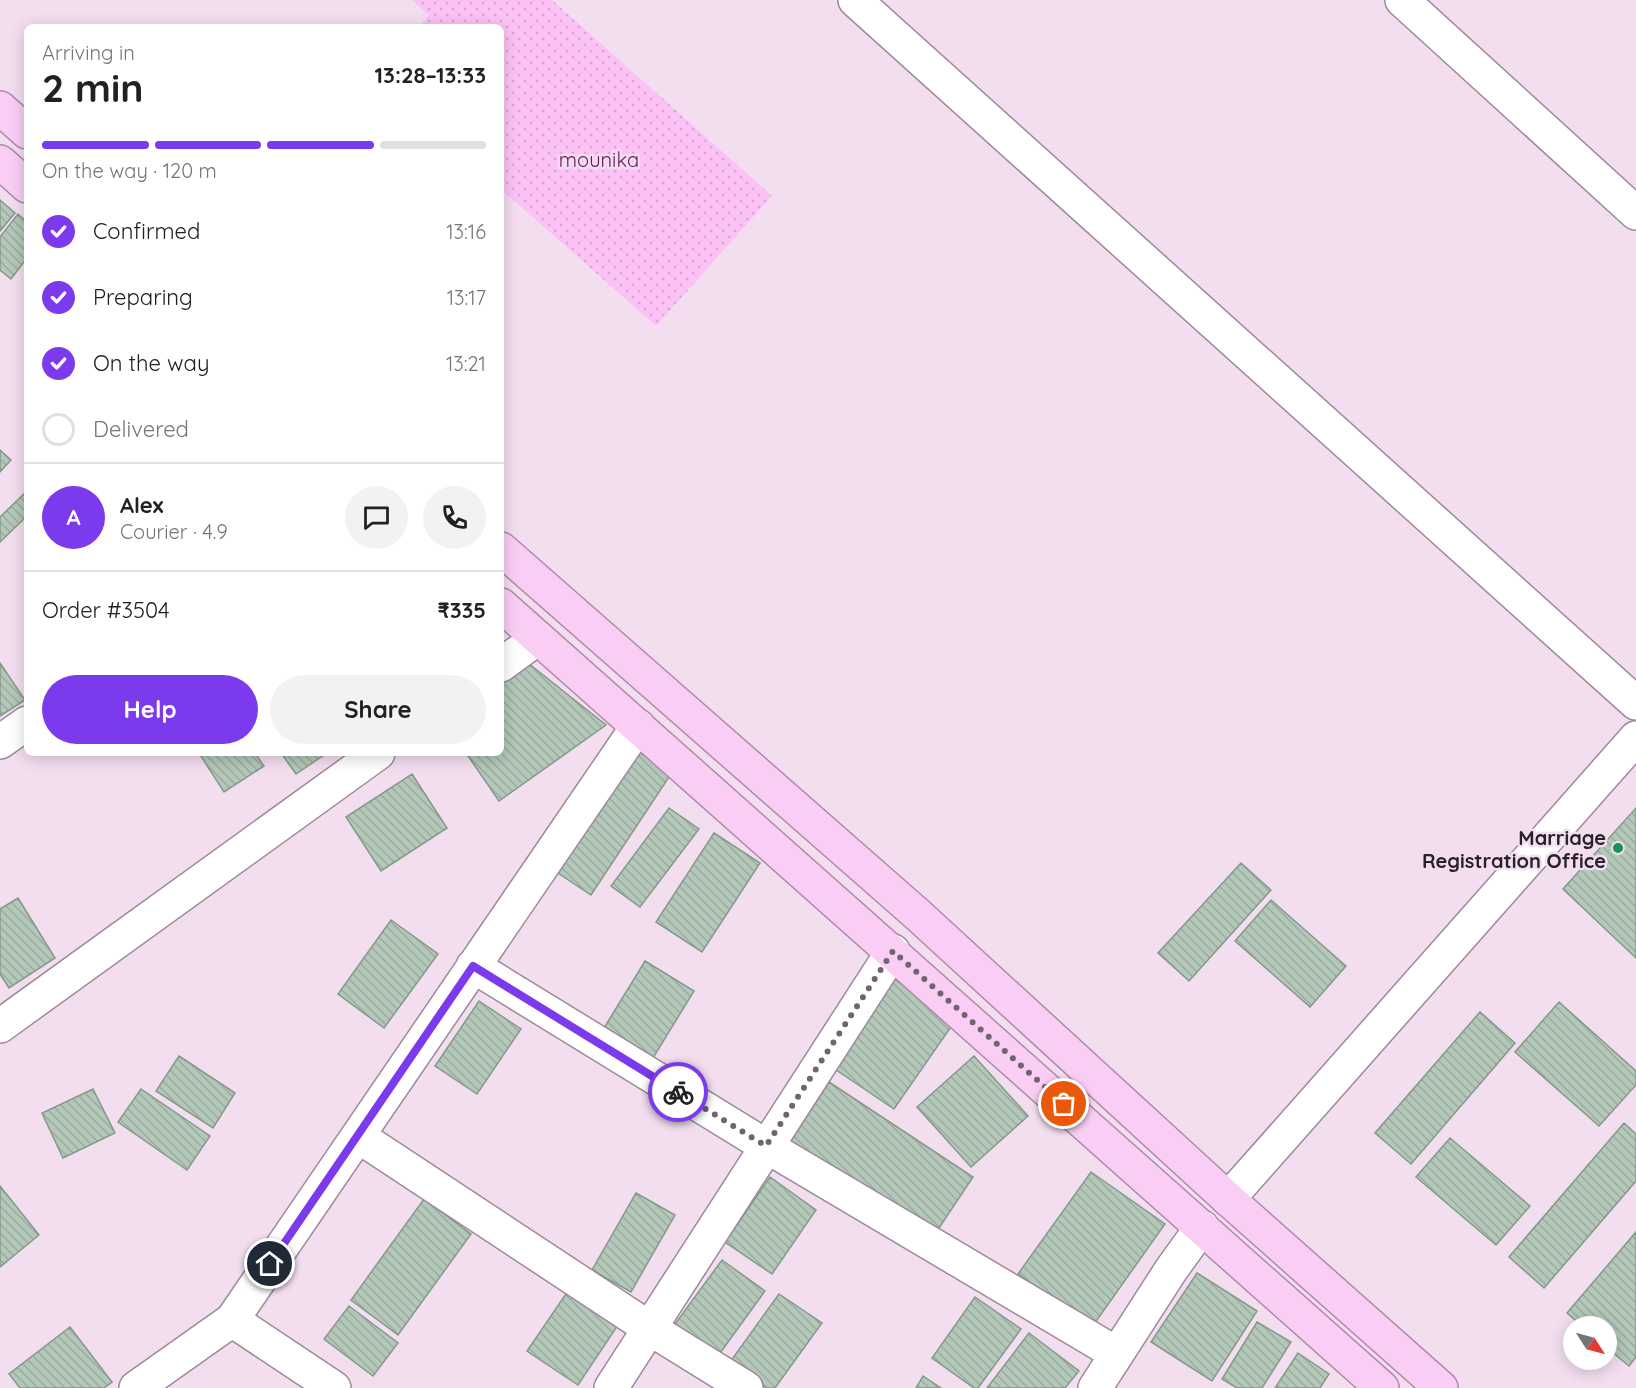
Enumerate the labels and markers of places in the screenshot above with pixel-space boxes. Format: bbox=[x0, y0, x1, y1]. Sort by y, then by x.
place label: Marriage Registration Office bbox=[1422, 825, 1606, 873]
marker: Marriage Registration Office bbox=[1611, 841, 1625, 855]
pin bbox=[1038, 1078, 1089, 1129]
pin bbox=[244, 1238, 295, 1289]

